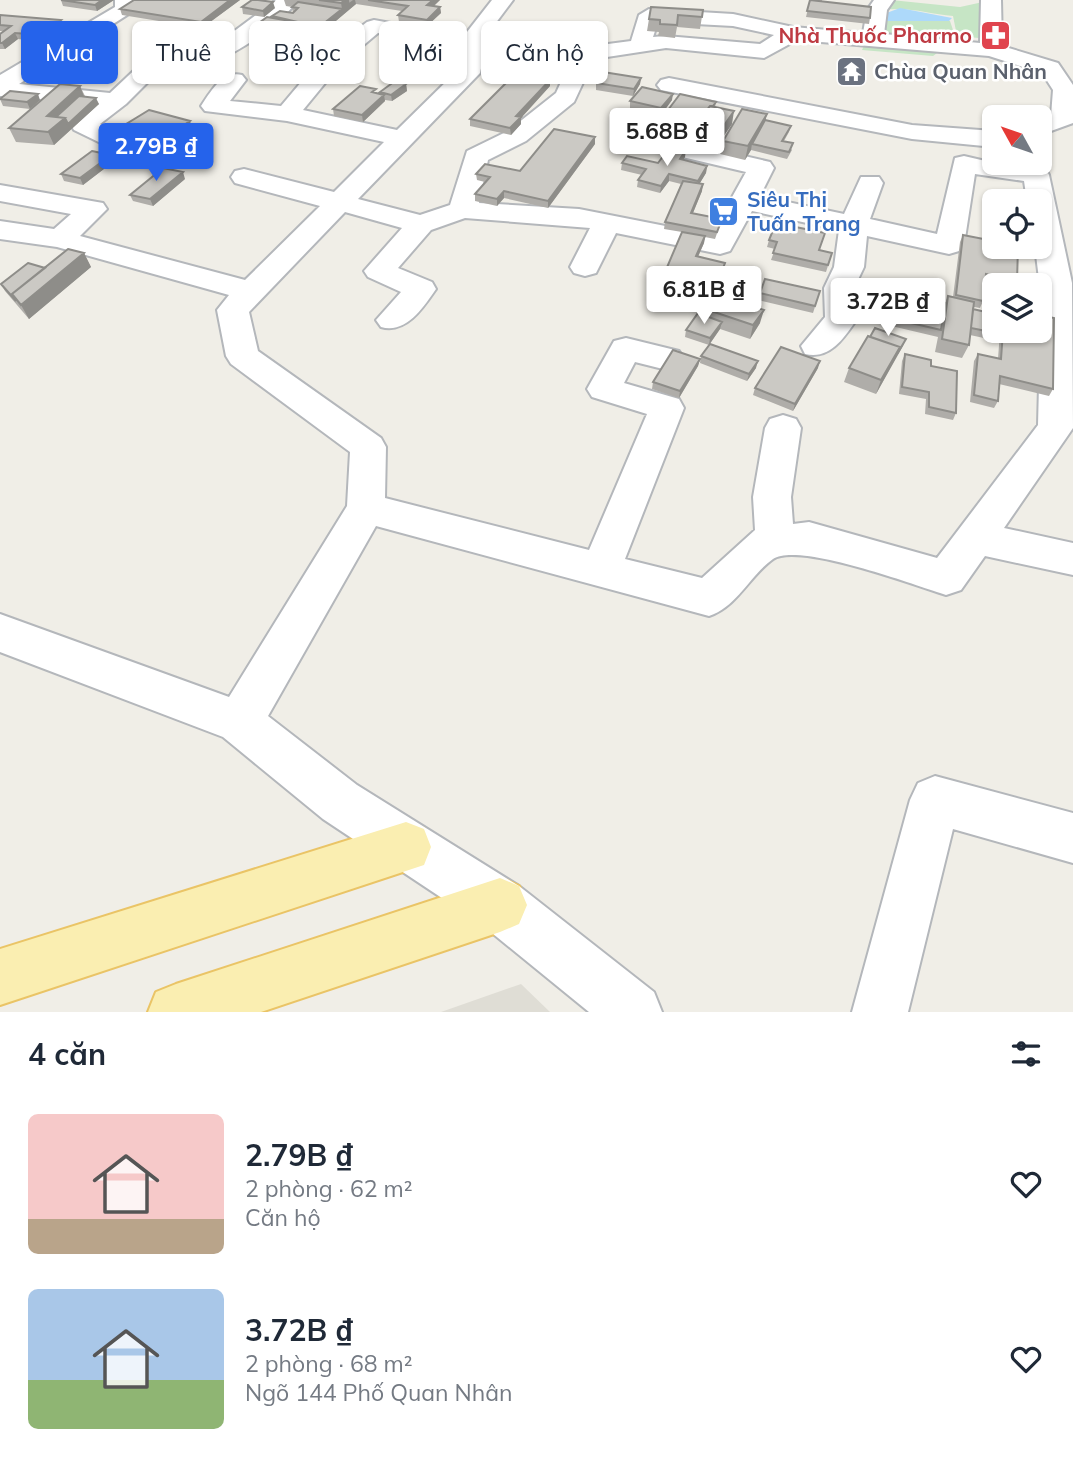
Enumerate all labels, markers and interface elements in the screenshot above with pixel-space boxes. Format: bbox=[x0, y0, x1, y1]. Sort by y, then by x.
pharmacy icon: Nhà Thuốc Pharmo bbox=[978, 18, 1012, 52]
chip: Mua bbox=[21, 21, 118, 84]
chip: Thuê bbox=[132, 21, 235, 84]
chip: Bộ lọc bbox=[249, 21, 365, 84]
chip: Mới bbox=[379, 21, 467, 84]
chip: Căn hộ bbox=[481, 21, 608, 84]
place label: Nhà Thuốc Pharmo bbox=[779, 22, 972, 48]
temple icon: Chùa Quan Nhân bbox=[834, 54, 868, 88]
place label: Chùa Quan Nhân bbox=[874, 58, 1047, 84]
north arrow bbox=[982, 105, 1052, 175]
map controls bbox=[982, 105, 1052, 343]
pin: 5.68B ₫ bbox=[602, 108, 732, 168]
text: 5.68B ₫ bbox=[625, 116, 709, 145]
pin: 2.79B ₫ bbox=[91, 124, 221, 183]
text: 2.79B ₫ bbox=[114, 131, 198, 160]
place label: Siêu Thị Tuấn Trang bbox=[747, 186, 861, 236]
button: locate bbox=[982, 189, 1052, 259]
supermarket icon: Siêu Thị Tuấn Trang bbox=[707, 194, 741, 228]
pin: 6.81B ₫ bbox=[639, 266, 769, 326]
button: layers bbox=[982, 273, 1052, 343]
text: 6.81B ₫ bbox=[662, 274, 746, 303]
pin: 3.72B ₫ bbox=[823, 278, 953, 338]
text: 3.72B ₫ bbox=[846, 286, 930, 315]
text: 4 căn bbox=[28, 1035, 106, 1073]
icon: filters bbox=[1007, 1035, 1045, 1073]
text: 2.79B ₫ bbox=[245, 1136, 353, 1174]
icon: home bbox=[84, 1142, 168, 1226]
icon: heart bbox=[1007, 1165, 1045, 1203]
text: 2 phòng · 62 m² bbox=[245, 1174, 412, 1203]
text: Căn hộ bbox=[245, 1203, 321, 1232]
text: 3.72B ₫ bbox=[245, 1311, 353, 1349]
icon: home bbox=[84, 1317, 168, 1401]
icon: heart bbox=[1007, 1340, 1045, 1378]
text: 2 phòng · 68 m² bbox=[245, 1349, 412, 1378]
text: Ngõ 144 Phố Quan Nhân bbox=[245, 1378, 512, 1407]

